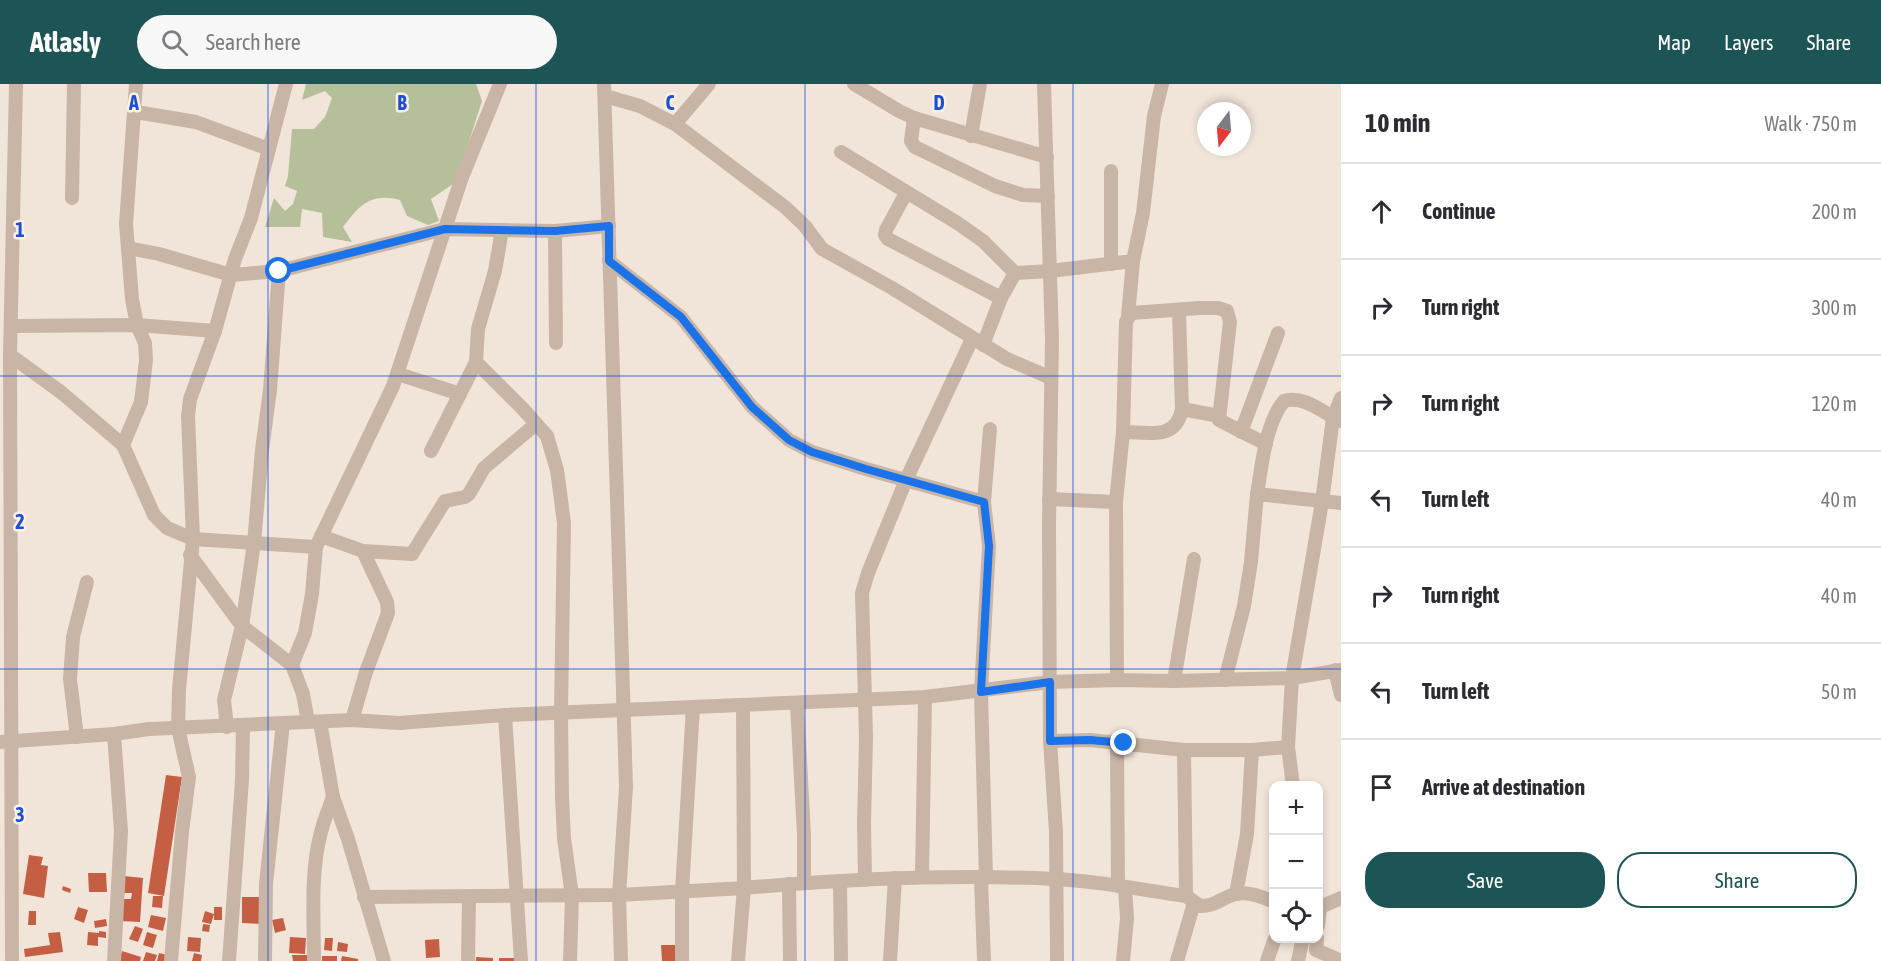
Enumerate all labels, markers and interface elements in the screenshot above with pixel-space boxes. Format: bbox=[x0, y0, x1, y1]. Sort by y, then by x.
search box bbox=[137, 15, 557, 69]
text: Atlasly bbox=[30, 26, 101, 58]
icon: search bbox=[158, 26, 191, 59]
text: Search here bbox=[206, 29, 301, 55]
text: Map bbox=[1657, 30, 1691, 54]
text: Layers bbox=[1724, 30, 1774, 54]
text: Share bbox=[1807, 30, 1851, 54]
text: A bbox=[128, 91, 139, 114]
text: B bbox=[397, 91, 407, 114]
text: C bbox=[666, 91, 675, 114]
text: D bbox=[933, 91, 945, 114]
north arrow bbox=[1197, 102, 1251, 156]
text: 10 min bbox=[1365, 108, 1430, 138]
text: Walk · 750 m bbox=[1765, 112, 1857, 135]
icon: ahead bbox=[1365, 195, 1398, 228]
text: Continue bbox=[1422, 198, 1496, 224]
text: 200 m bbox=[1812, 200, 1857, 223]
text: 1 bbox=[15, 218, 25, 241]
route start bbox=[265, 257, 291, 283]
icon: right bbox=[1365, 291, 1398, 324]
text: Turn right bbox=[1422, 294, 1499, 320]
text: 300 m bbox=[1812, 296, 1857, 319]
icon: right bbox=[1365, 387, 1398, 420]
text: Turn right bbox=[1422, 390, 1499, 416]
text: 120 m bbox=[1812, 392, 1857, 415]
icon: left bbox=[1365, 483, 1398, 516]
text: Turn left bbox=[1422, 486, 1489, 512]
text: 40 m bbox=[1821, 488, 1857, 511]
text: 2 bbox=[15, 510, 25, 533]
icon: right bbox=[1365, 579, 1398, 612]
text: Turn right bbox=[1422, 582, 1499, 608]
text: 40 m bbox=[1821, 584, 1857, 607]
icon: left bbox=[1365, 675, 1398, 708]
text: Turn left bbox=[1422, 678, 1489, 704]
text: 50 m bbox=[1821, 680, 1857, 703]
route end bbox=[1110, 729, 1136, 755]
icon: arrive bbox=[1365, 771, 1398, 804]
text: Arrive at destination bbox=[1422, 774, 1585, 800]
map controls bbox=[1269, 781, 1323, 943]
button: + bbox=[1269, 781, 1323, 835]
text: 3 bbox=[15, 803, 25, 826]
button: − bbox=[1269, 835, 1323, 889]
button: Save bbox=[1365, 852, 1605, 908]
button: Share bbox=[1617, 852, 1857, 908]
button: locate bbox=[1269, 889, 1323, 943]

